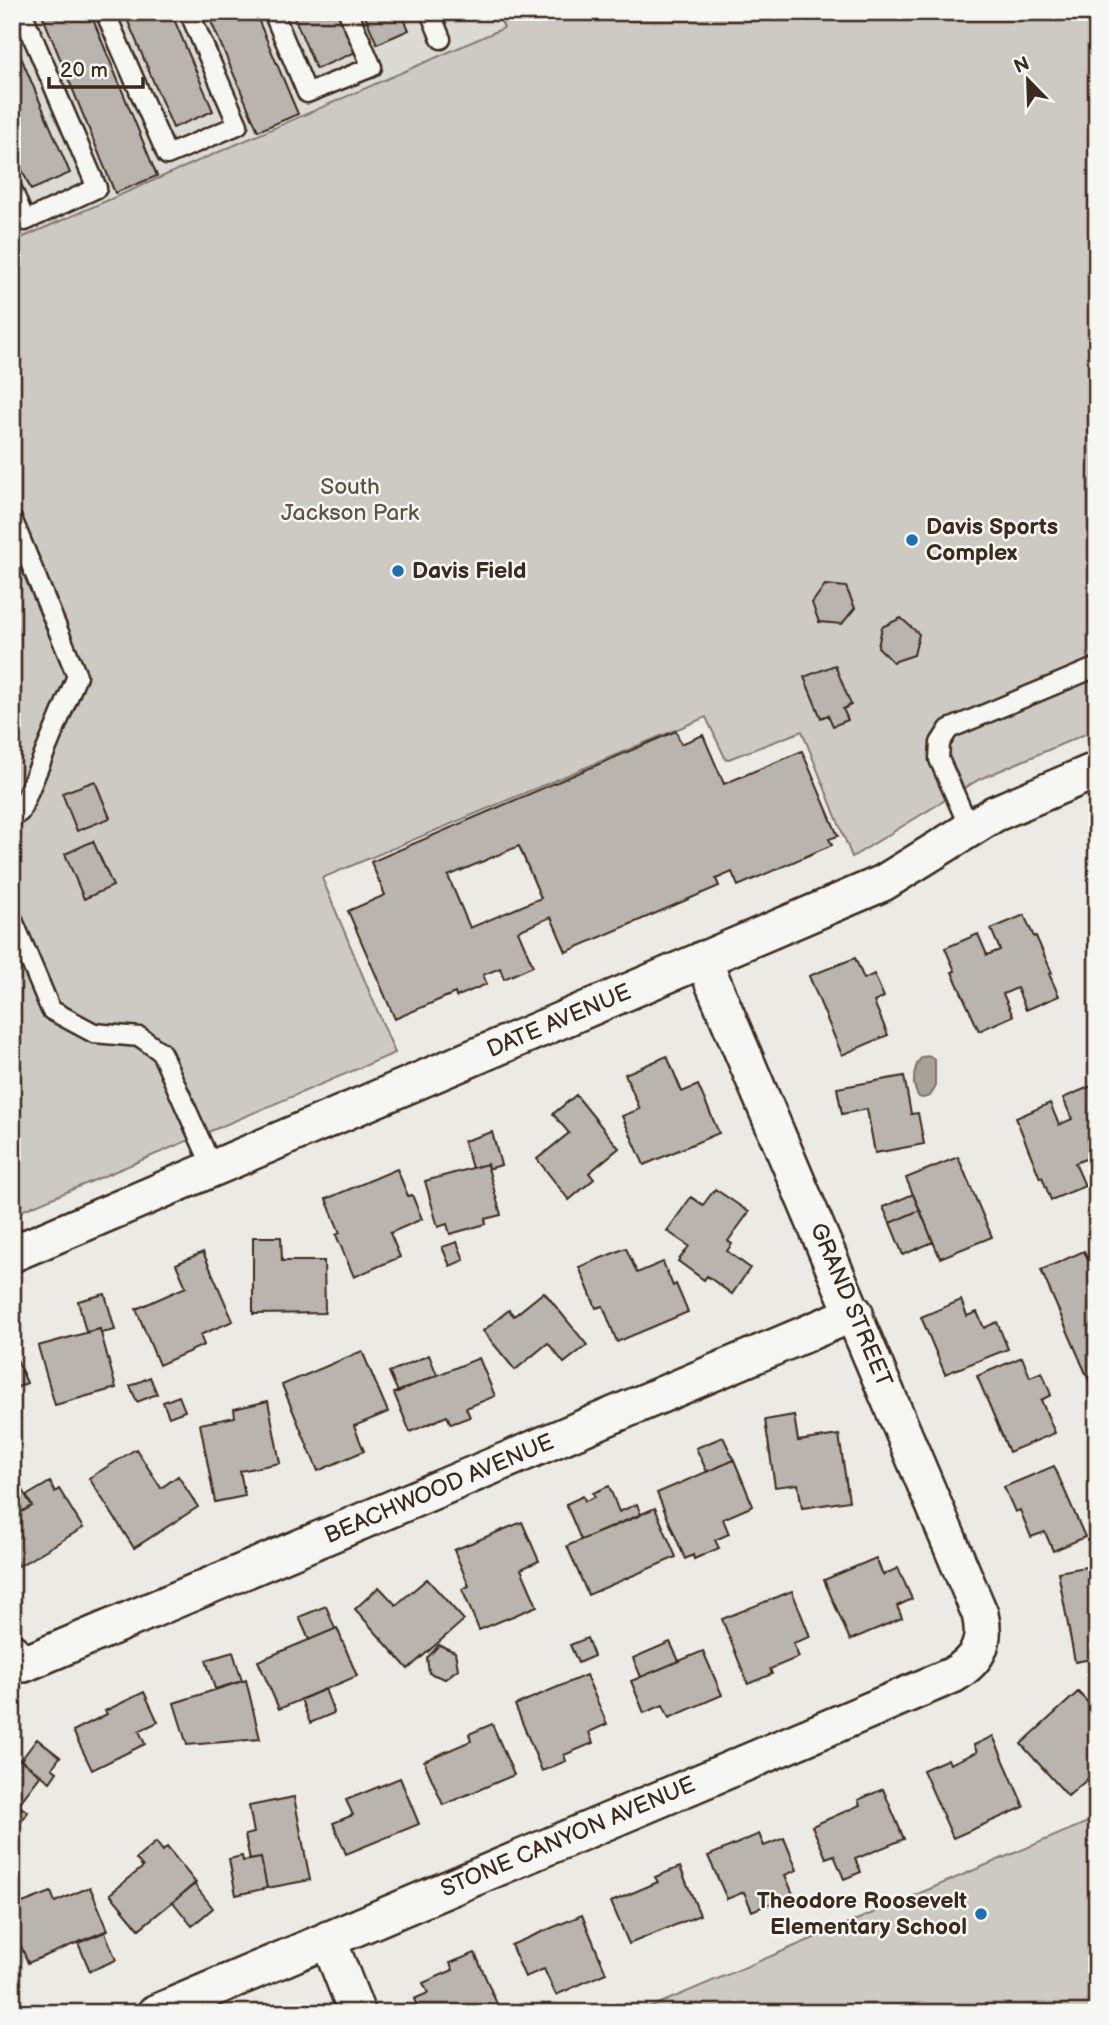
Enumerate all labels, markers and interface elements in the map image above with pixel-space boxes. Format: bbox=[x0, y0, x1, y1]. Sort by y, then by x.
scale bar bbox=[49, 46, 144, 90]
north arrow bbox=[993, 46, 1064, 116]
text: N bbox=[1011, 52, 1033, 79]
text: 20 m bbox=[60, 58, 108, 83]
park label: South Jackson Park bbox=[281, 473, 420, 527]
place label: Davis Sports Complex bbox=[926, 513, 1058, 567]
marker: Davis Sports Complex bbox=[904, 532, 920, 548]
place label: Davis Field bbox=[412, 557, 527, 585]
marker: Davis Field bbox=[390, 563, 406, 579]
street label: DATE AVENUE bbox=[483, 978, 635, 1064]
street label: GRAND STREET bbox=[804, 1219, 898, 1391]
street label: BEACHWOOD AVENUE bbox=[320, 1428, 558, 1550]
street label: STONE CANYON AVENUE bbox=[436, 1771, 700, 1903]
place label: Theodore Roosevelt Elementary School bbox=[757, 1887, 967, 1941]
marker: Theodore Roosevelt Elementary School bbox=[973, 1906, 989, 1922]

